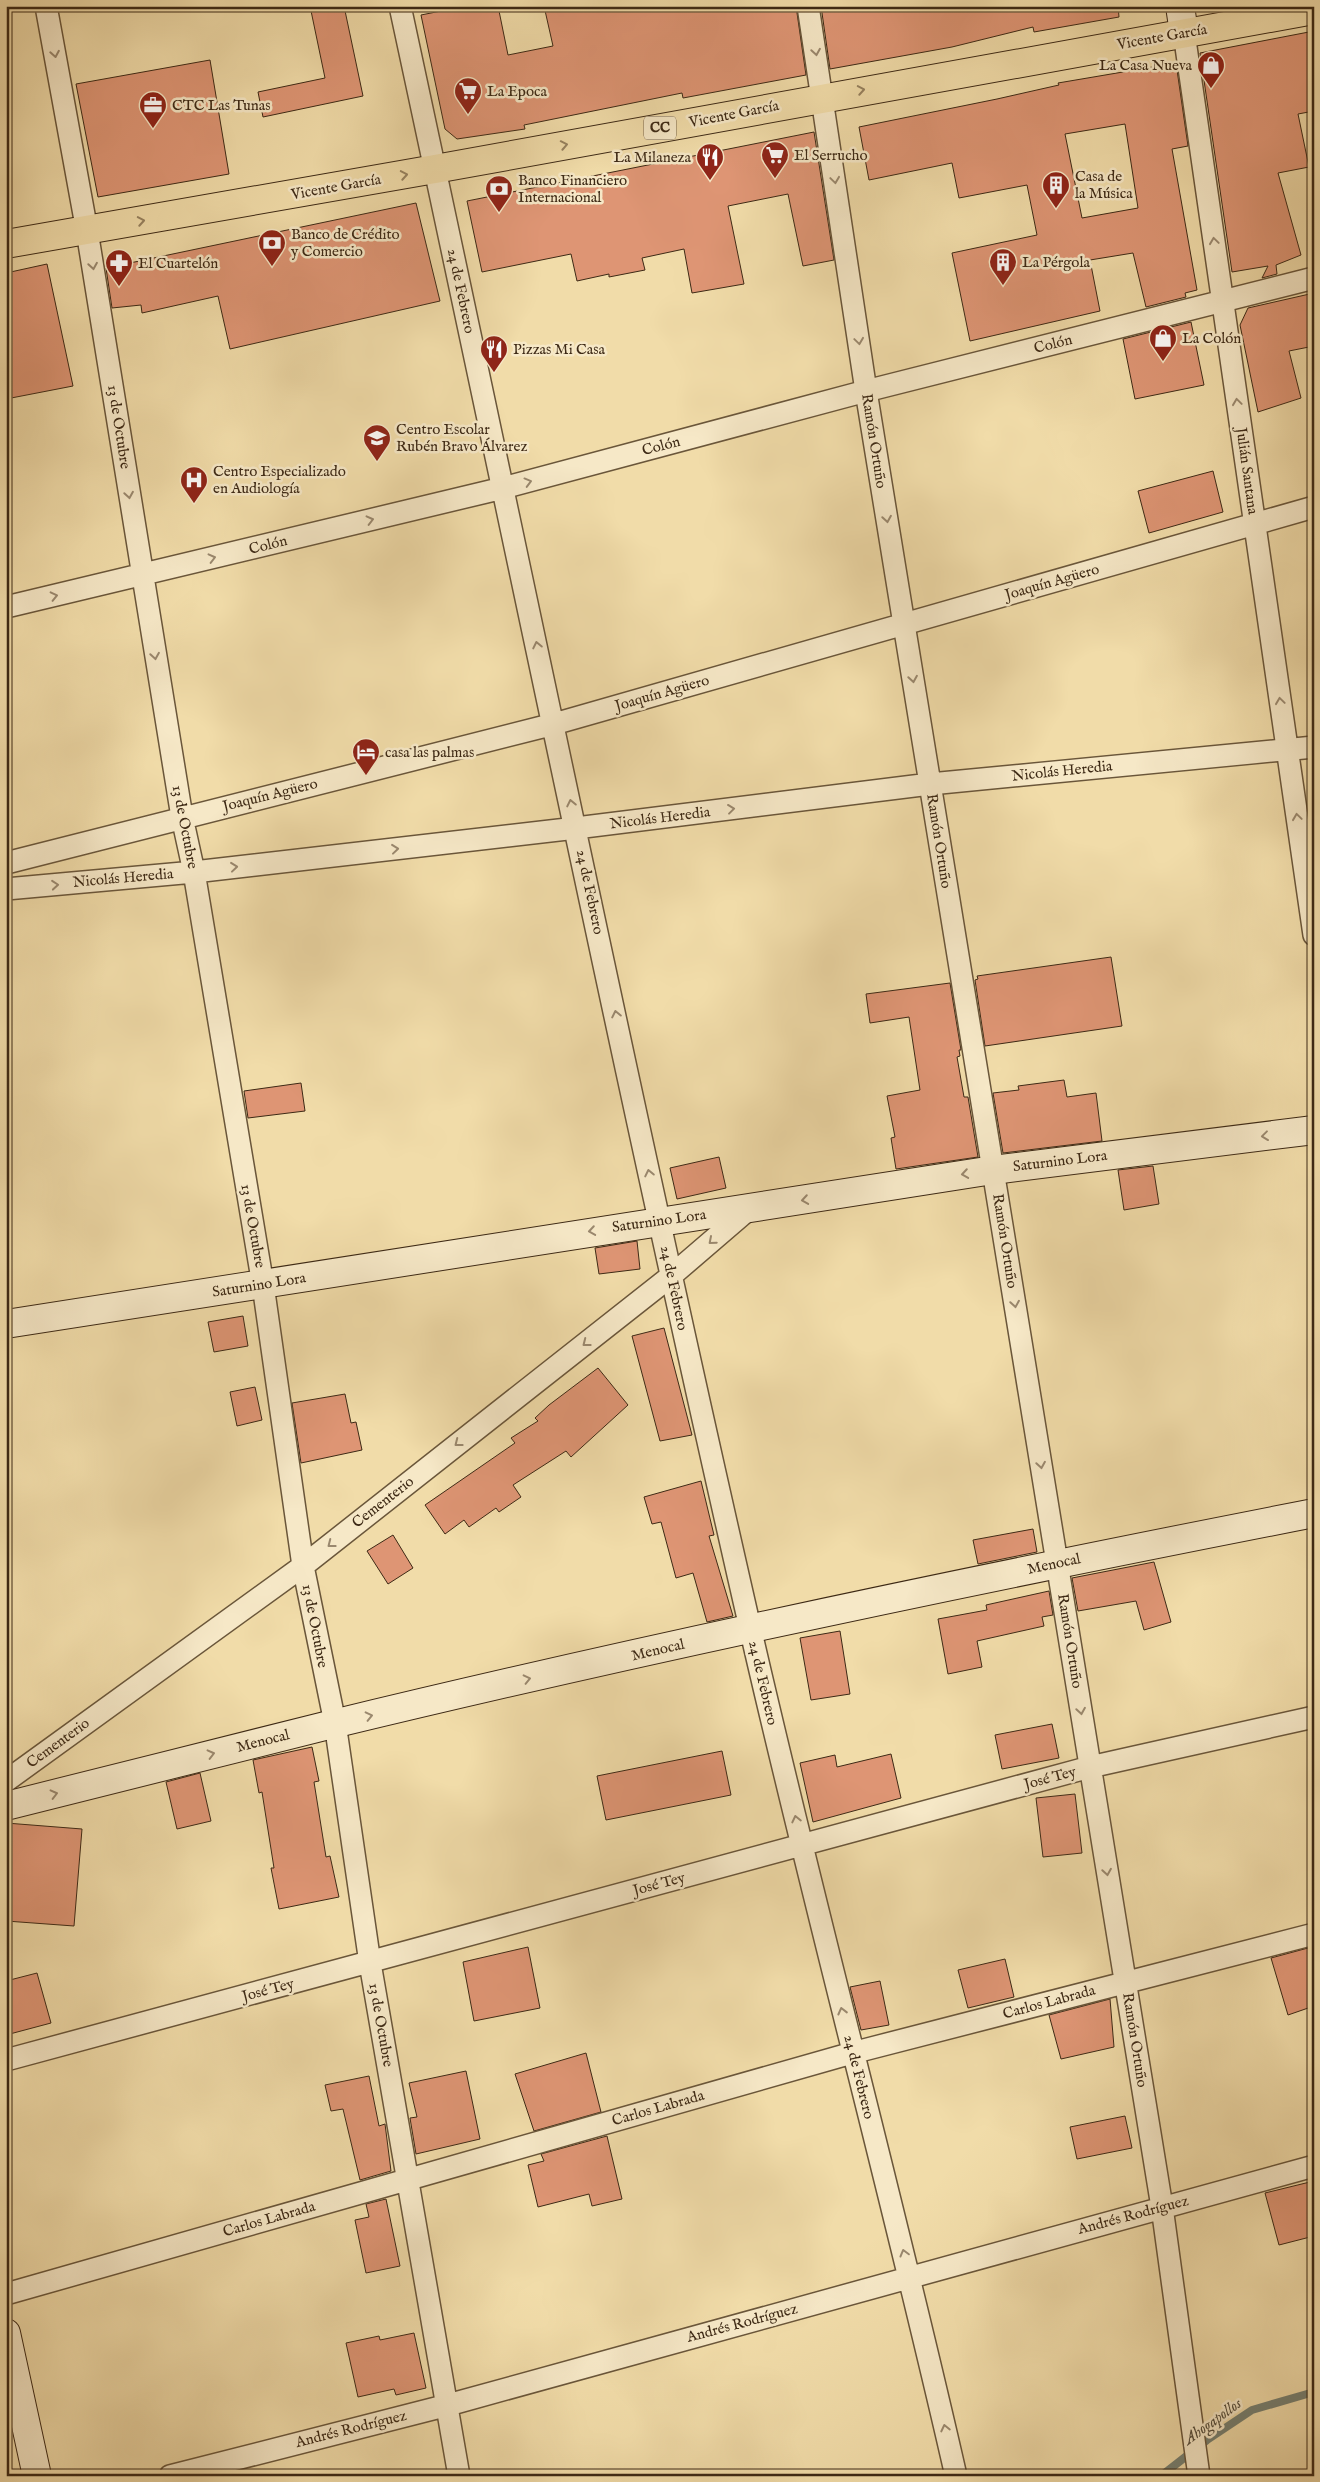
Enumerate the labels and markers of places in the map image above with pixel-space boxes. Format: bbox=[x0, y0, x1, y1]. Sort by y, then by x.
shop icon: La Casa Nueva bbox=[1196, 50, 1226, 89]
place label: La Casa Nueva bbox=[1099, 56, 1193, 75]
supermarket icon: La Epoca bbox=[453, 76, 483, 115]
place label: La Epoca bbox=[487, 82, 547, 101]
office icon: CTC Las Tunas bbox=[138, 90, 168, 129]
place label: CTC Las Tunas bbox=[172, 96, 270, 115]
supermarket icon: El Serrucho bbox=[760, 140, 790, 179]
restaurant icon: La Milaneza bbox=[695, 142, 725, 181]
place label: El Serrucho bbox=[794, 146, 868, 165]
place label: La Milaneza bbox=[614, 148, 692, 167]
place label: Casa de la Música bbox=[1075, 167, 1133, 203]
building icon: Casa de la Música bbox=[1041, 170, 1071, 209]
place label: Banco Financiero Internacional bbox=[518, 171, 627, 207]
bank icon: Banco Financiero Internacional bbox=[484, 174, 514, 213]
place label: Banco de Crédito y Comercio bbox=[290, 225, 400, 261]
bank icon: Banco de Crédito y Comercio bbox=[257, 228, 287, 267]
building icon: La Pérgola bbox=[988, 247, 1018, 286]
pharmacy icon: El Cuartelón bbox=[104, 248, 134, 287]
place label: La Pérgola bbox=[1022, 253, 1091, 272]
place label: El Cuartelón bbox=[138, 254, 218, 273]
shop icon: La Colón bbox=[1148, 323, 1178, 362]
place label: La Colón bbox=[1182, 329, 1241, 348]
restaurant icon: Pizzas Mi Casa bbox=[479, 334, 509, 373]
place label: Pizzas Mi Casa bbox=[513, 340, 605, 359]
place label: Centro Escolar Rubén Bravo Álvarez bbox=[396, 420, 527, 456]
school or university icon: Centro Escolar Rubén Bravo Álvarez bbox=[362, 423, 392, 462]
place label: Centro Especializado en Audiología bbox=[213, 462, 346, 498]
hospital icon: Centro Especializado en Audiología bbox=[179, 465, 209, 504]
hotel icon: casa las palmas bbox=[351, 737, 381, 776]
place label: casa las palmas bbox=[385, 743, 474, 762]

